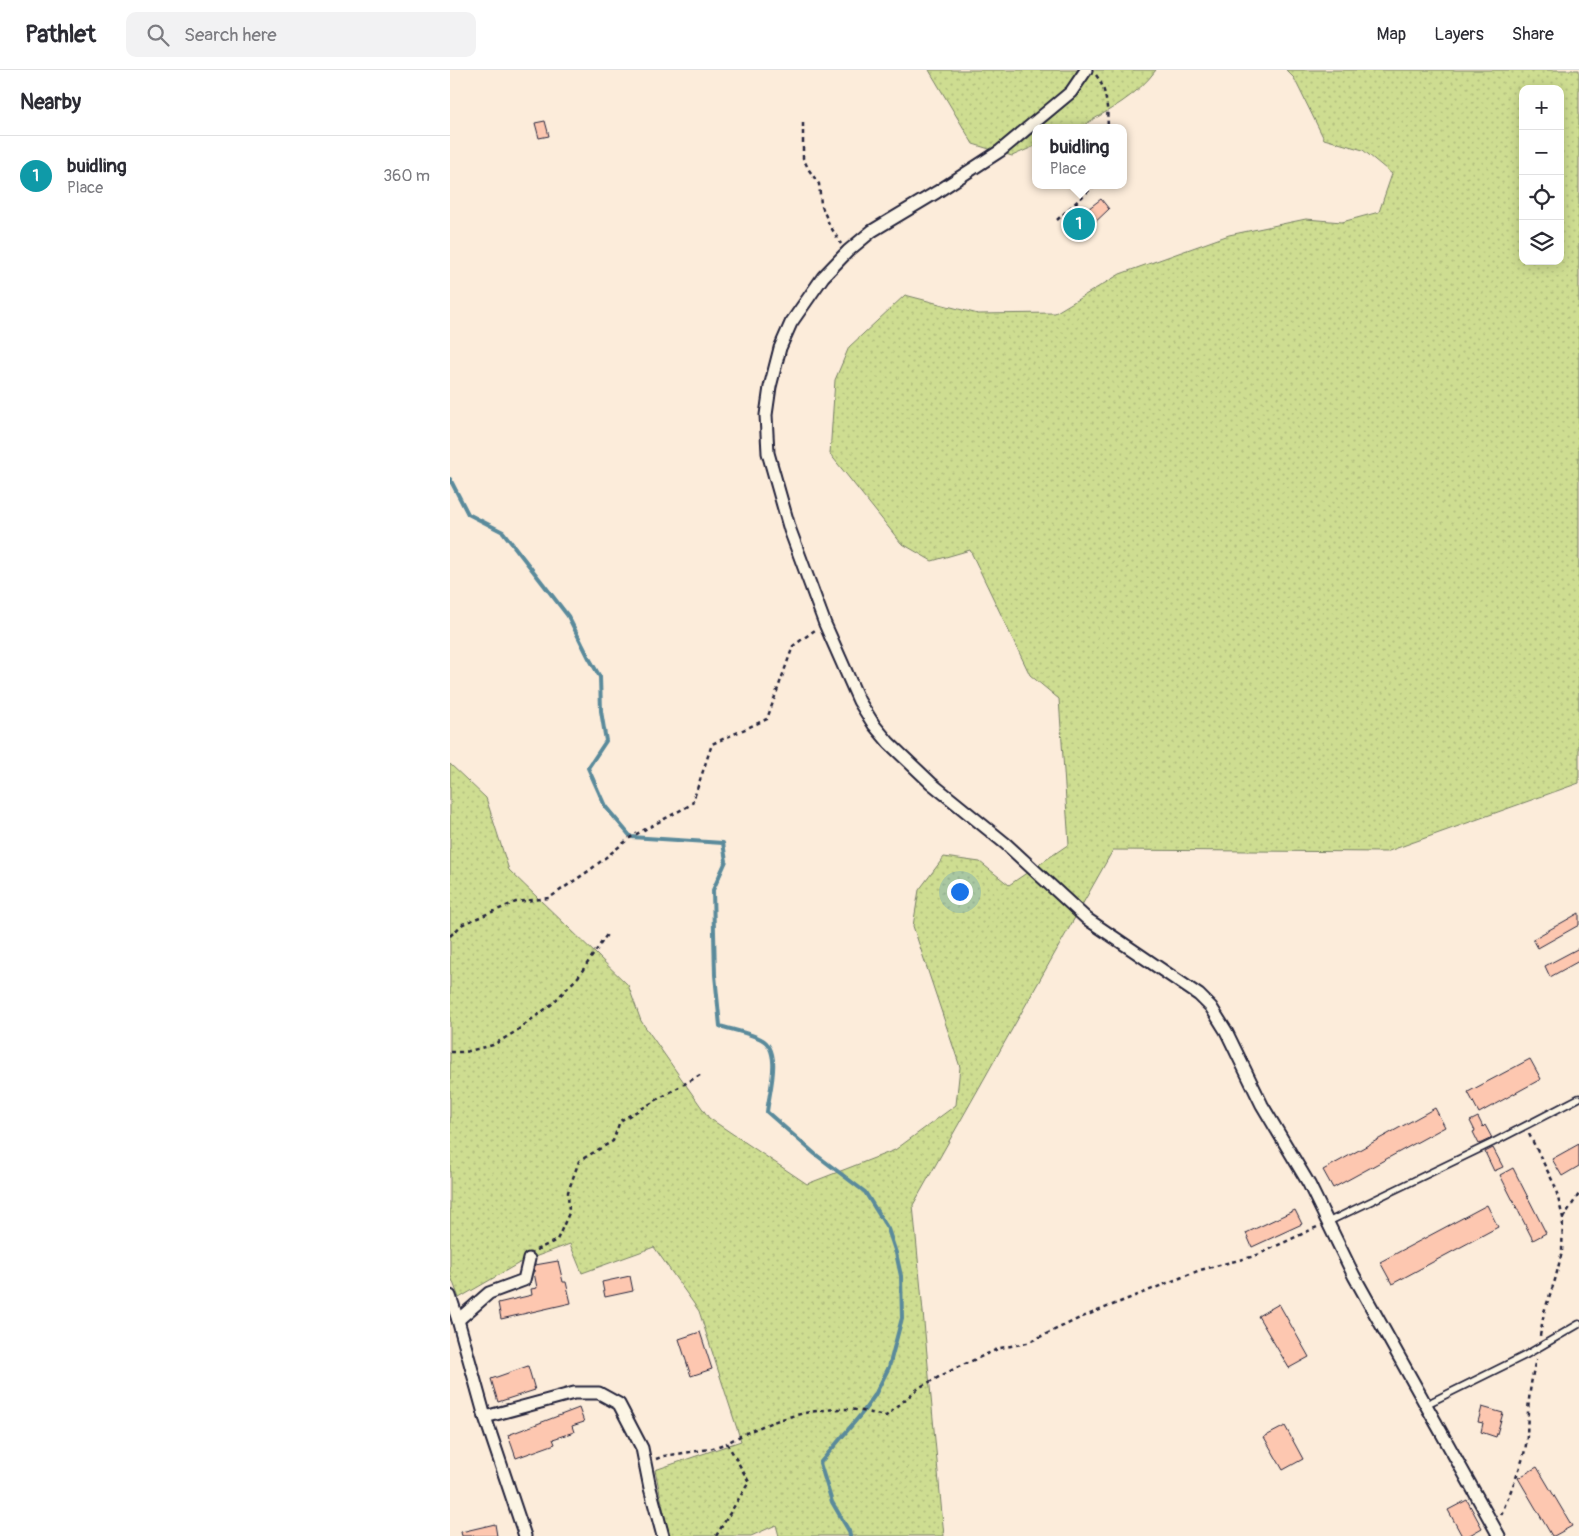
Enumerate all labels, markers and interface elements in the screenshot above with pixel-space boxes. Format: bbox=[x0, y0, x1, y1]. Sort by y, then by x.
search box bbox=[126, 12, 476, 57]
text: Pathlet bbox=[25, 20, 96, 49]
icon: search bbox=[144, 21, 172, 49]
text: Search here bbox=[184, 23, 277, 47]
text: Map bbox=[1377, 23, 1406, 46]
text: Layers bbox=[1434, 23, 1484, 46]
text: Share bbox=[1512, 23, 1554, 46]
map controls bbox=[1519, 85, 1564, 265]
button: + bbox=[1519, 85, 1564, 130]
text: Nearby bbox=[20, 89, 81, 116]
popup bbox=[1032, 124, 1127, 189]
button: − bbox=[1519, 130, 1564, 175]
text: buidling bbox=[1050, 135, 1109, 159]
text: buidling bbox=[67, 154, 127, 178]
text: Place bbox=[1050, 159, 1086, 179]
text: 1 bbox=[33, 166, 39, 186]
text: 360 m bbox=[383, 166, 430, 186]
button: locate bbox=[1519, 175, 1564, 220]
text: Place bbox=[67, 178, 103, 198]
pin: 1 bbox=[1063, 205, 1095, 243]
button: layers bbox=[1519, 220, 1564, 265]
your location bbox=[947, 879, 973, 905]

